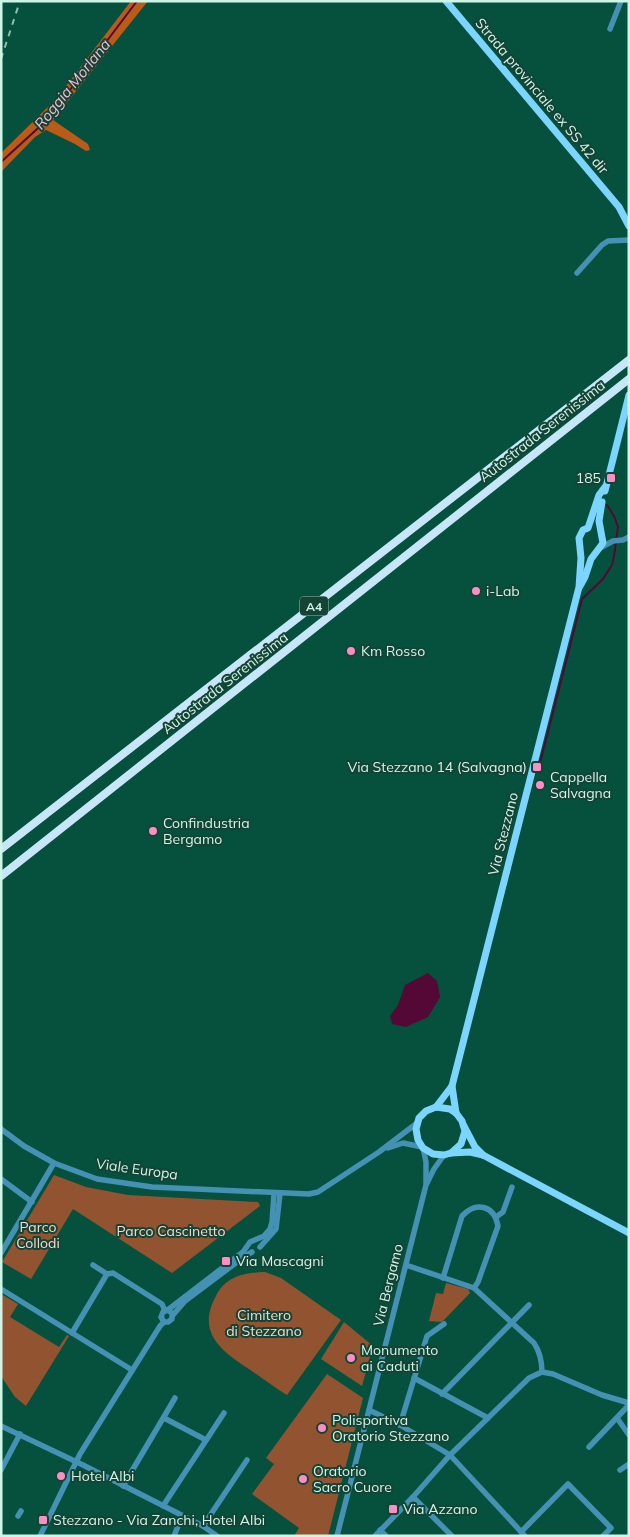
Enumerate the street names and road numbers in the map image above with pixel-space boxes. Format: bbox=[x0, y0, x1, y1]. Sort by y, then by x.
street label: Strada provinciale ex SS 42 dir bbox=[471, 14, 613, 178]
street label: Autostrada Serenissima bbox=[475, 376, 609, 486]
road number: A4 bbox=[300, 596, 328, 616]
street label: Autostrada Serenissima bbox=[158, 628, 292, 738]
street label: Via Stezzano bbox=[484, 790, 522, 878]
street label: Viale Europa bbox=[95, 1154, 179, 1184]
street label: Via Bergamo bbox=[369, 1242, 407, 1328]

